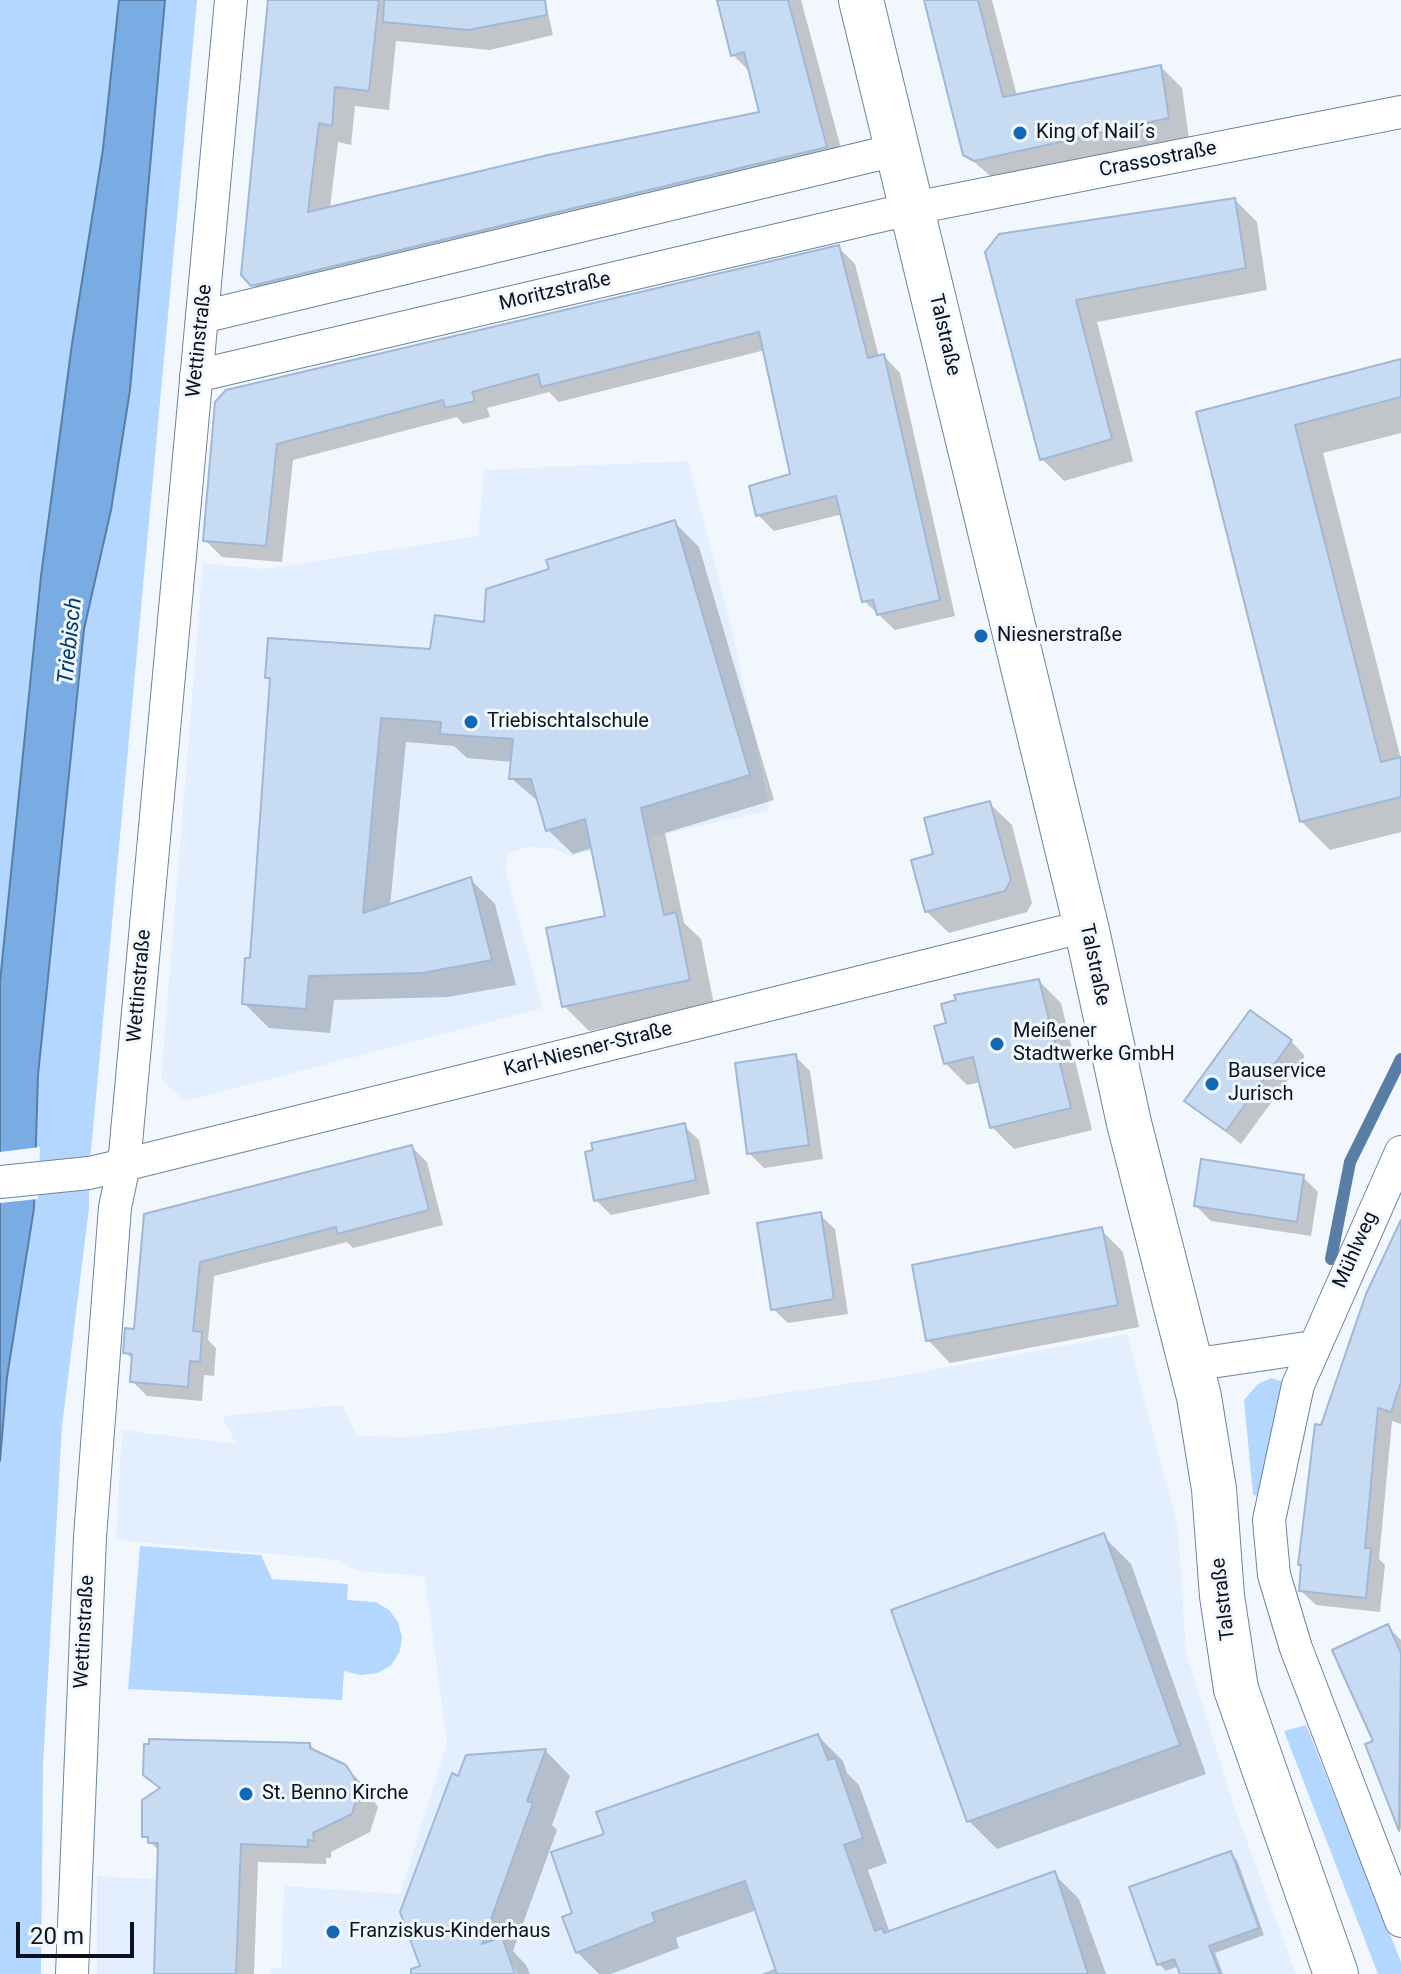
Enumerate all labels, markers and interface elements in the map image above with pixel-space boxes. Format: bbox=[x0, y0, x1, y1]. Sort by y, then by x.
place label: King of Nail´s bbox=[1036, 121, 1155, 145]
marker: King of Nail´s bbox=[1011, 124, 1029, 142]
street label: Crassostraße bbox=[1097, 137, 1219, 183]
street label: Moritzstraße bbox=[497, 268, 613, 316]
street label: Wettinstraße bbox=[182, 283, 218, 399]
street label: Talstraße bbox=[923, 292, 965, 378]
water label: Triebisch bbox=[53, 596, 89, 686]
place label: Niesnerstraße bbox=[997, 624, 1122, 648]
marker: Niesnerstraße bbox=[972, 627, 990, 645]
place label: Triebischtalschule bbox=[487, 710, 649, 734]
marker: Triebischtalschule bbox=[462, 713, 480, 731]
street label: Talstraße bbox=[1074, 922, 1114, 1008]
street label: Wettinstraße bbox=[123, 928, 157, 1044]
street label: Karl-Niesner-Straße bbox=[501, 1017, 675, 1083]
place label: Meißener Stadtwerke GmbH bbox=[1013, 1020, 1175, 1067]
marker: Meißener Stadtwerke GmbH bbox=[988, 1035, 1006, 1053]
place label: Bauservice Jurisch bbox=[1228, 1060, 1326, 1107]
marker: Bauservice Jurisch bbox=[1203, 1075, 1221, 1093]
street label: Mühlweg bbox=[1329, 1208, 1383, 1292]
street label: Talstraße bbox=[1207, 1556, 1241, 1642]
street label: Wettinstraße bbox=[70, 1575, 100, 1689]
place label: St. Benno Kirche bbox=[262, 1782, 408, 1806]
marker: St. Benno Kirche bbox=[237, 1785, 255, 1803]
scale bar bbox=[20, 1906, 138, 1956]
place label: Franziskus-Kinderhaus bbox=[349, 1920, 551, 1944]
text: 20 m bbox=[30, 1922, 84, 1950]
marker: Franziskus-Kinderhaus bbox=[324, 1923, 342, 1941]

